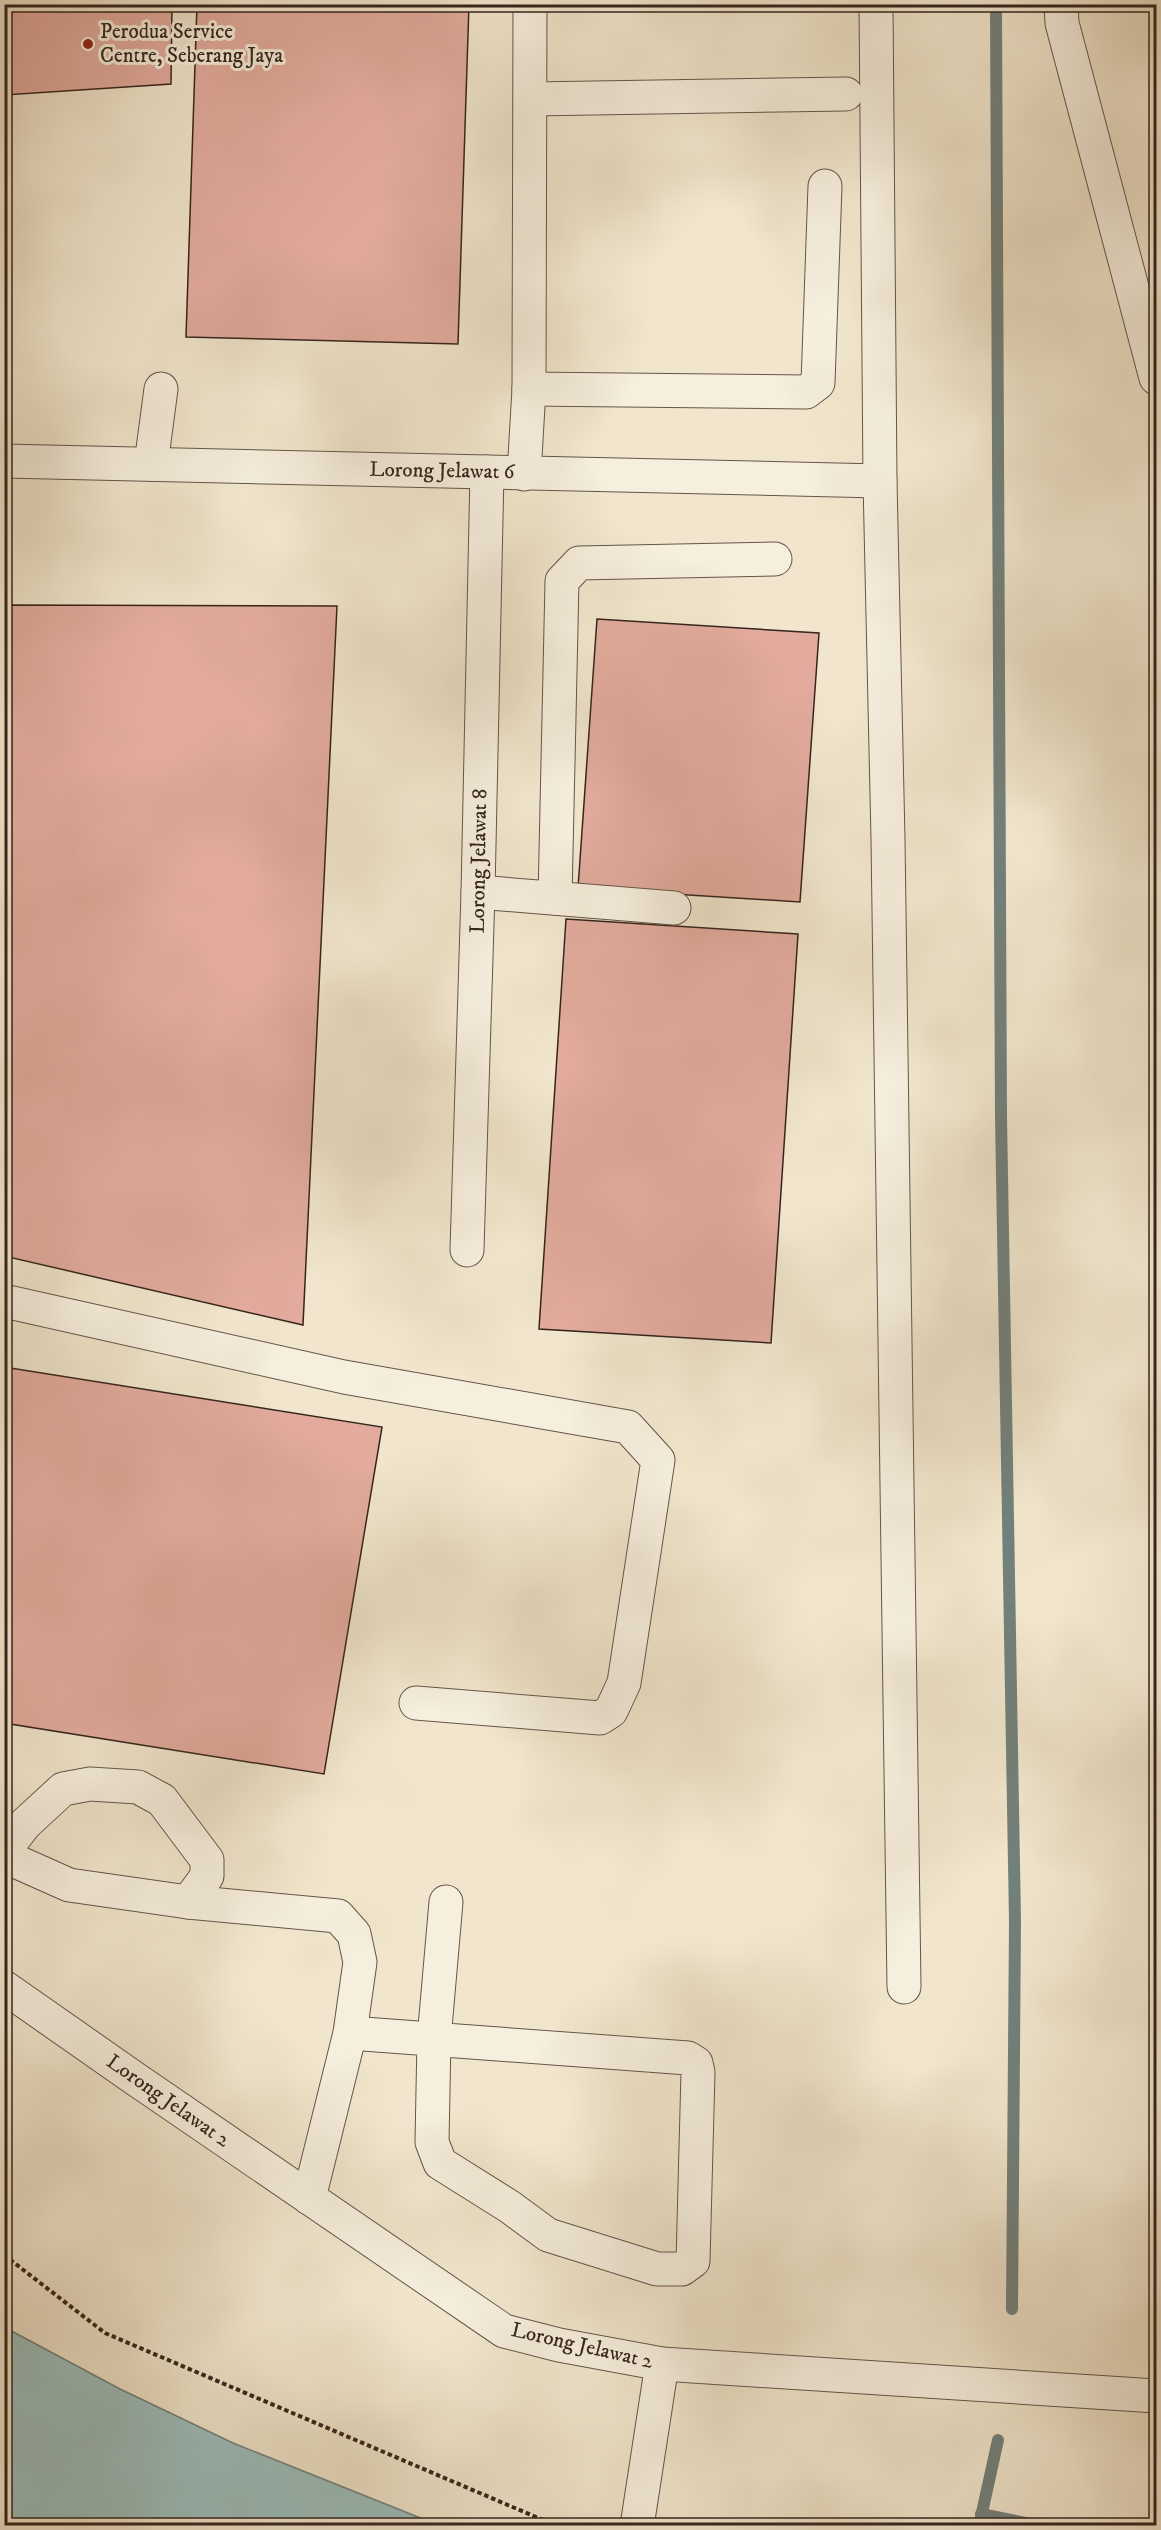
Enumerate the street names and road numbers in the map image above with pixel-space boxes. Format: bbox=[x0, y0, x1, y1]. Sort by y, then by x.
street label: Lorong Jelawat 6 bbox=[369, 457, 516, 485]
street label: Lorong Jelawat 8 bbox=[465, 788, 493, 934]
street label: Lorong Jelawat 2 bbox=[101, 2049, 235, 2154]
street label: Lorong Jelawat 2 bbox=[509, 2317, 656, 2375]

